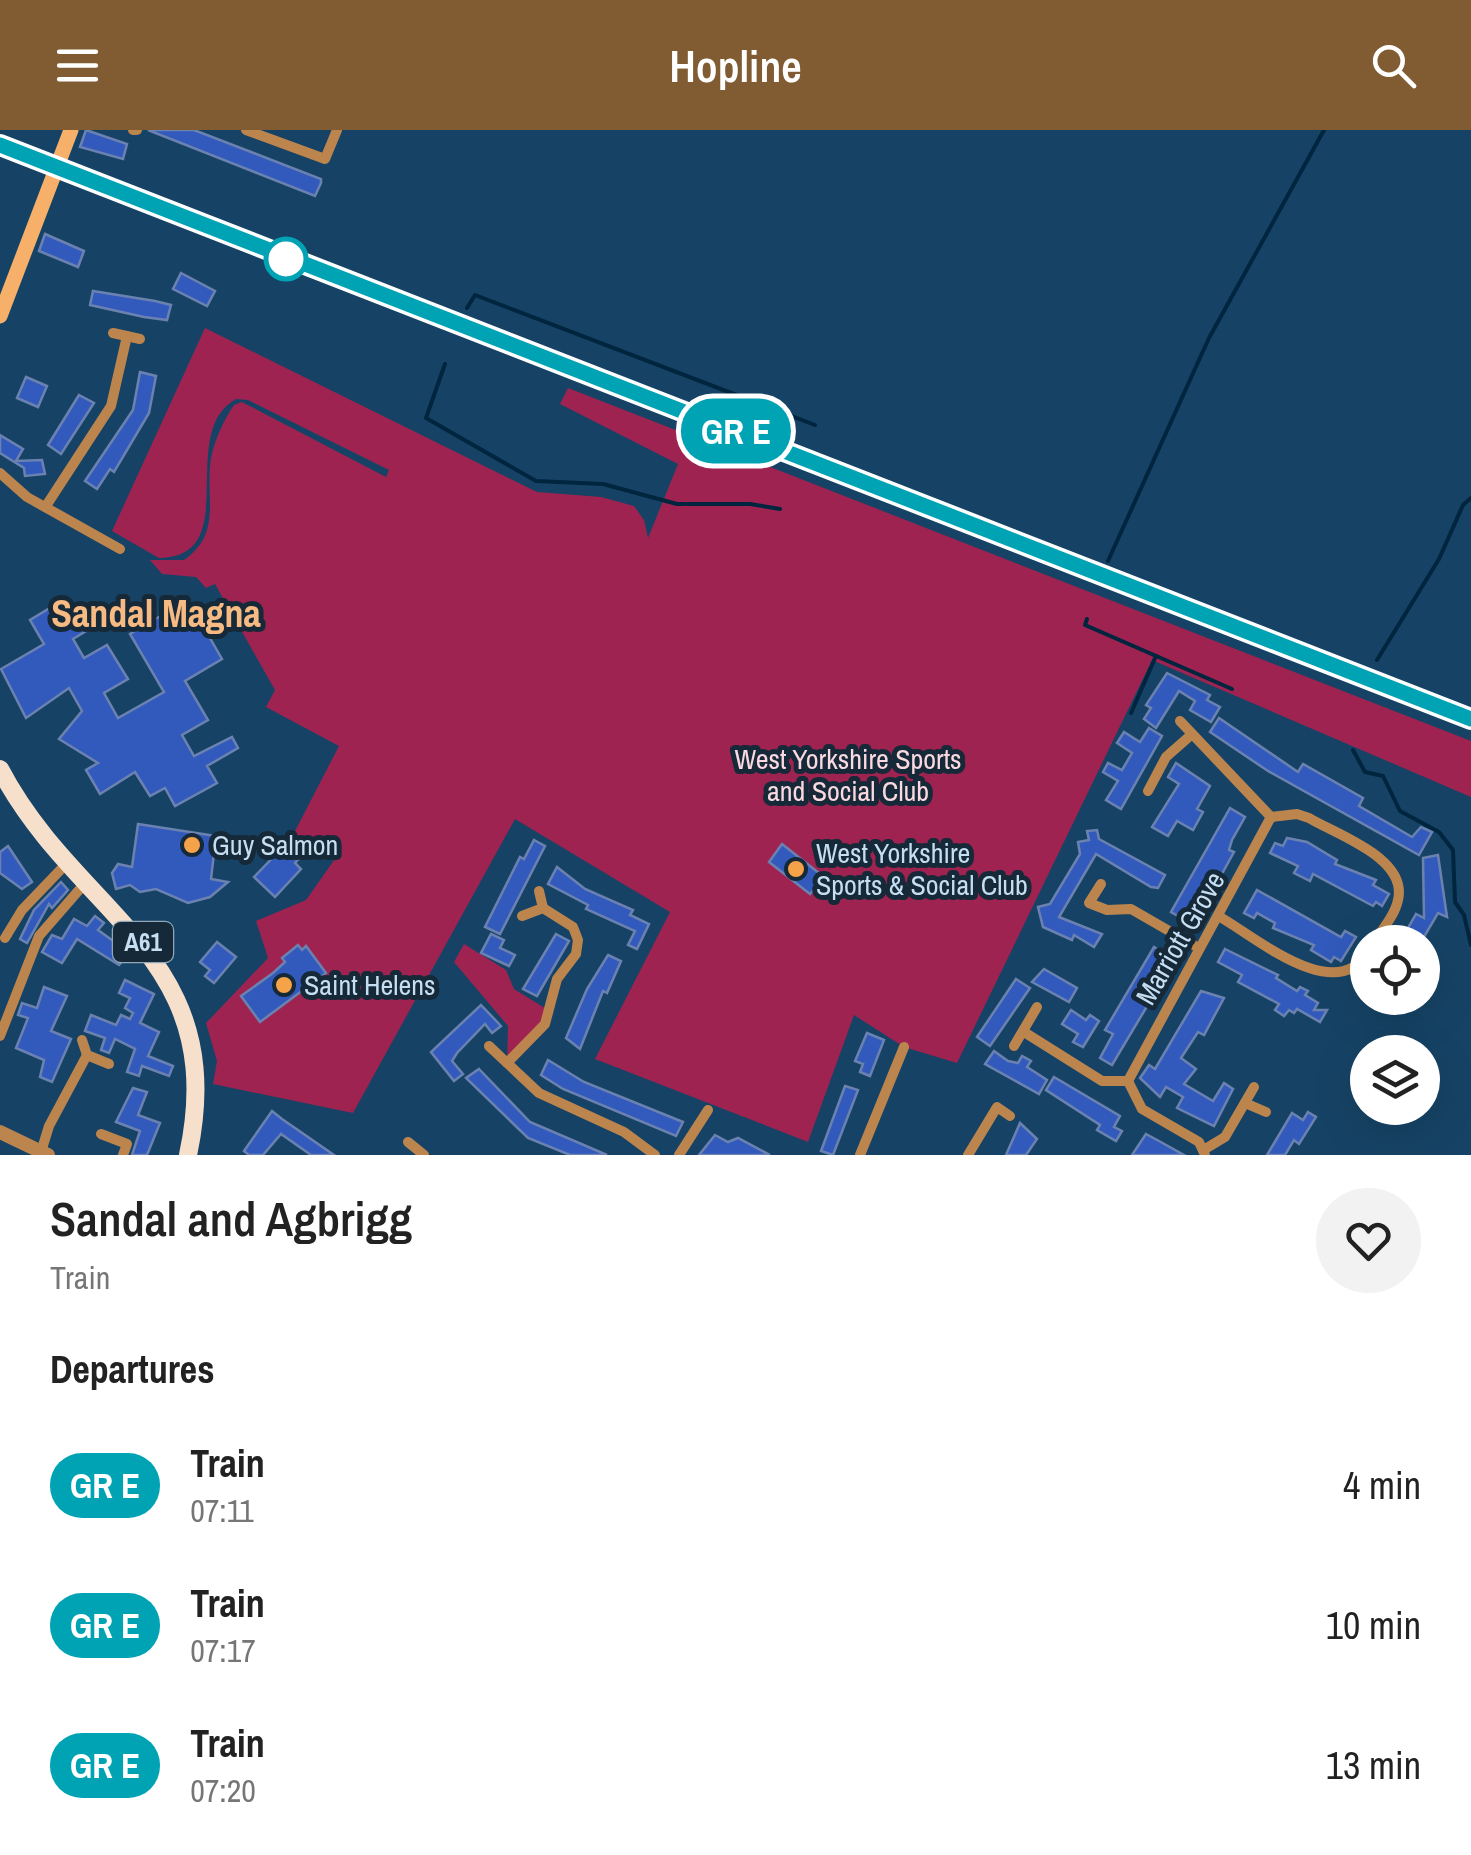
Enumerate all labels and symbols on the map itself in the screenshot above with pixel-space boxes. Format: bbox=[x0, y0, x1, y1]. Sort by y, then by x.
unlabelled marker bbox=[265, 238, 307, 280]
line badge: GR E bbox=[666, 398, 806, 464]
district label: Sandal Magna bbox=[51, 588, 261, 639]
park label: West Yorkshire Sports and Social Club bbox=[734, 740, 962, 810]
place label: Guy Salmon bbox=[212, 826, 338, 864]
marker: Guy Salmon bbox=[181, 834, 203, 856]
place label: West Yorkshire Sports & Social Club bbox=[816, 834, 1028, 904]
marker: West Yorkshire Sports & Social Club bbox=[785, 858, 807, 880]
street label: Marriott Grove bbox=[1127, 864, 1233, 1012]
road number: A61 bbox=[113, 922, 173, 962]
place label: Saint Helens bbox=[304, 966, 435, 1004]
marker: Saint Helens bbox=[273, 974, 295, 996]

